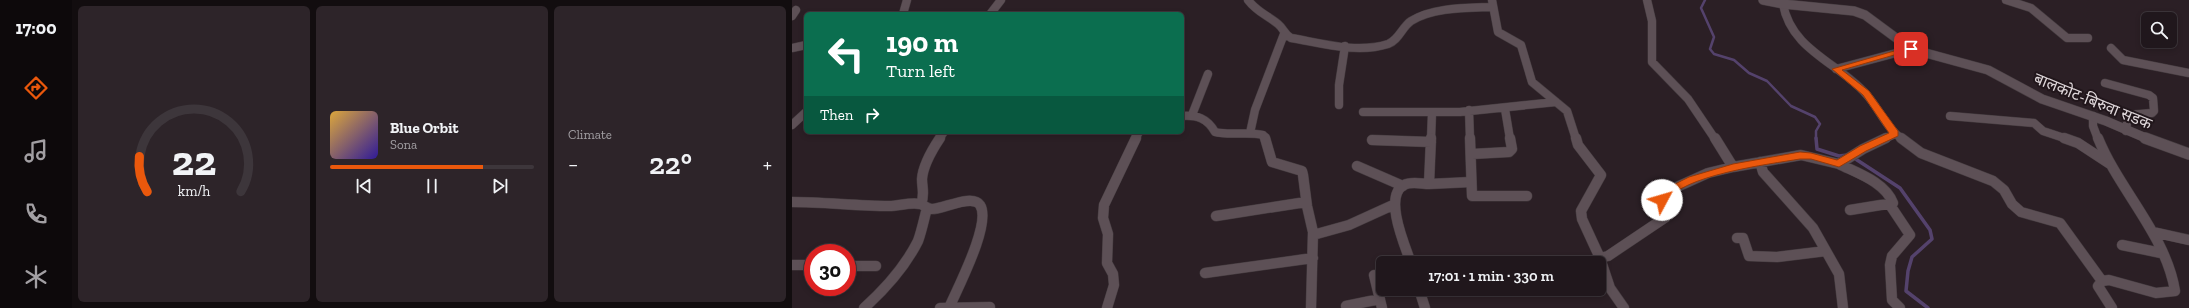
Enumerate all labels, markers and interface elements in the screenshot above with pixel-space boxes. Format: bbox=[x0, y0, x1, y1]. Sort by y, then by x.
map controls bbox=[2141, 12, 2177, 48]
button: search bbox=[2141, 12, 2177, 48]
text: 17:00 bbox=[15, 17, 57, 39]
text: 190 m bbox=[886, 26, 958, 59]
icon: left bbox=[820, 28, 872, 80]
pin bbox=[1894, 32, 1928, 66]
icon: arrive bbox=[1900, 38, 1922, 60]
text: Turn left bbox=[886, 60, 955, 82]
street label: बालकोट-बिरुवा सडक bbox=[2031, 69, 2155, 134]
icon: directions bbox=[22, 74, 50, 102]
icon: right bbox=[861, 104, 883, 126]
text: Then bbox=[820, 106, 853, 124]
text: Blue Orbit bbox=[390, 119, 458, 137]
text: Climate bbox=[568, 127, 612, 142]
text: 22 bbox=[172, 136, 216, 186]
icon: music bbox=[22, 137, 50, 165]
text: Sona bbox=[390, 137, 417, 152]
text: 22° bbox=[649, 146, 692, 182]
text: − bbox=[568, 151, 578, 178]
text: + bbox=[763, 151, 772, 178]
icon: previous bbox=[353, 175, 375, 197]
icon: pause bbox=[421, 175, 443, 197]
icon: next bbox=[489, 175, 511, 197]
position arrow bbox=[1641, 179, 1683, 221]
text: km/h bbox=[178, 183, 210, 200]
icon: phone bbox=[22, 200, 50, 228]
speed limit sign: 30 bbox=[804, 244, 856, 296]
icon: climate bbox=[22, 263, 50, 291]
text: 17:01 · 1 min · 330 m bbox=[1428, 267, 1554, 285]

